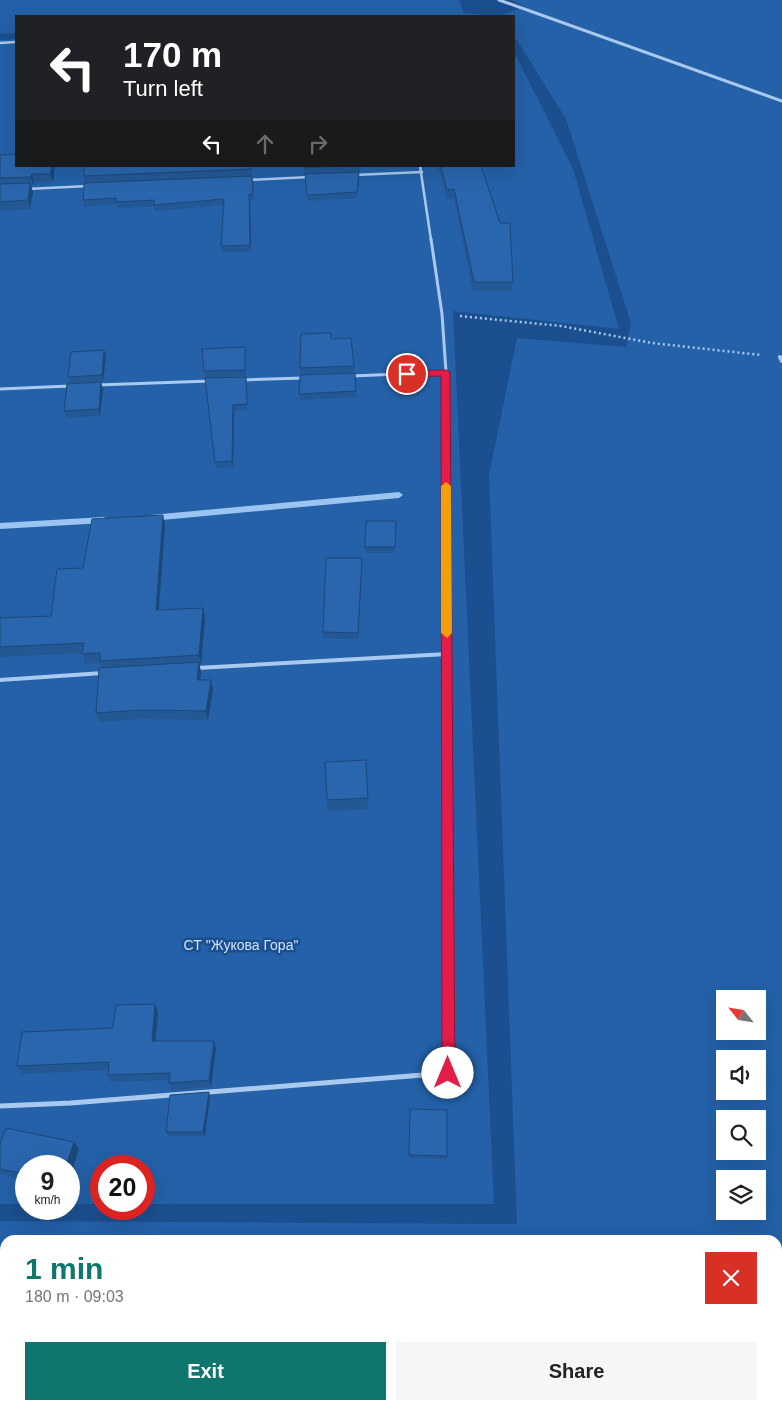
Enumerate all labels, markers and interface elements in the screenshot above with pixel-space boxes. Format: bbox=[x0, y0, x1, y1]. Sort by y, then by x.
icon: left bbox=[40, 35, 105, 100]
text: 170 m bbox=[123, 35, 222, 74]
text: Turn left bbox=[123, 76, 203, 101]
icon: left bbox=[198, 130, 226, 158]
icon: ahead bbox=[251, 130, 279, 158]
icon: right bbox=[304, 130, 332, 158]
pin bbox=[386, 353, 428, 395]
icon: arrive bbox=[393, 360, 421, 388]
park label: СТ "Жукова Гора" bbox=[184, 937, 298, 953]
north arrow bbox=[716, 990, 766, 1040]
map controls bbox=[716, 990, 766, 1220]
position arrow bbox=[421, 1046, 473, 1098]
button: sound bbox=[716, 1050, 766, 1100]
button: search bbox=[716, 1110, 766, 1160]
speed limit sign: 20 bbox=[90, 1155, 155, 1220]
text: 9 bbox=[41, 1167, 54, 1195]
button: layers bbox=[716, 1170, 766, 1220]
text: km/h bbox=[34, 1193, 61, 1207]
text: 1 min bbox=[25, 1252, 103, 1285]
button: close bbox=[705, 1252, 757, 1304]
text: 180 m · 09:03 bbox=[25, 1288, 124, 1305]
button: Exit bbox=[25, 1342, 386, 1400]
button: Share bbox=[396, 1342, 757, 1400]

